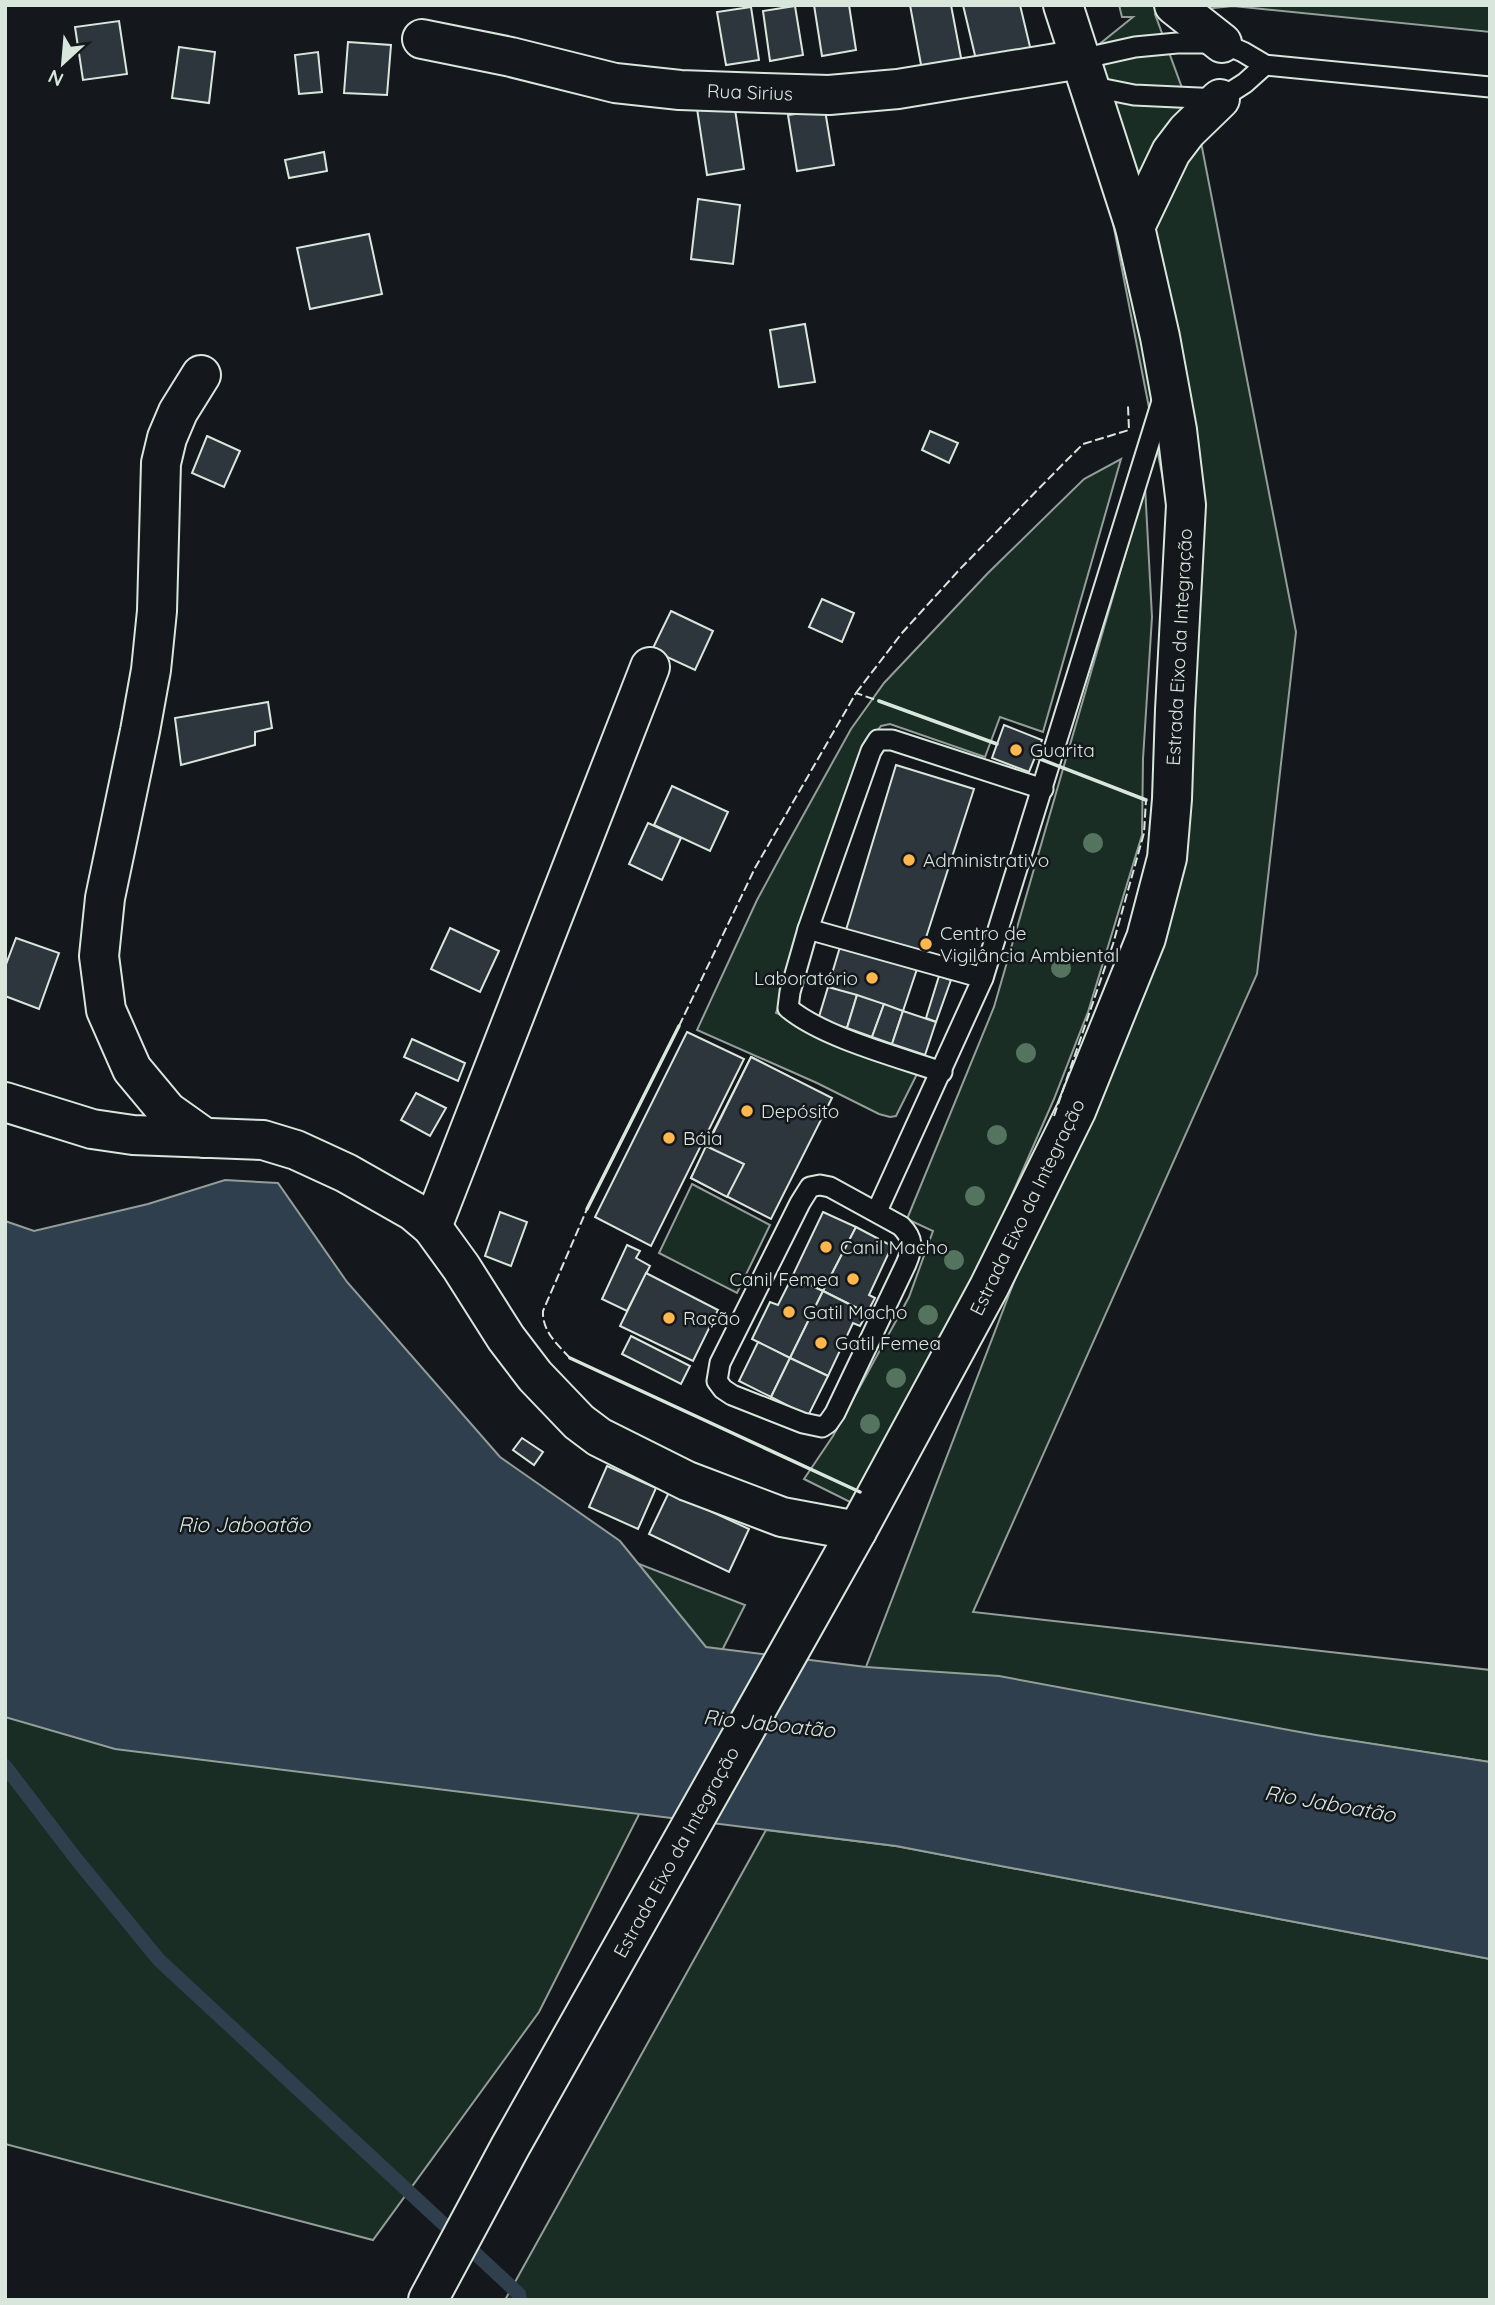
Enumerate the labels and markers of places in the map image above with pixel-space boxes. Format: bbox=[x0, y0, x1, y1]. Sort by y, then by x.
place label: Guarita bbox=[1030, 738, 1095, 762]
marker: Guarita bbox=[1008, 742, 1024, 758]
place label: Administrativo bbox=[923, 848, 1049, 872]
marker: Administrativo bbox=[901, 852, 917, 868]
place label: Centro de Vigilância Ambiental bbox=[940, 921, 1119, 967]
marker: Centro de Vigilância Ambiental bbox=[918, 936, 934, 952]
place label: Laboratório bbox=[754, 966, 858, 990]
marker: Laboratório bbox=[864, 970, 880, 986]
place label: Depósito bbox=[761, 1099, 839, 1123]
marker: Depósito bbox=[739, 1103, 755, 1119]
place label: Báia bbox=[683, 1126, 722, 1150]
marker: Báia bbox=[661, 1130, 677, 1146]
place label: Canil Macho bbox=[840, 1235, 948, 1259]
marker: Canil Macho bbox=[818, 1239, 834, 1255]
place label: Canil Femea bbox=[730, 1267, 839, 1291]
marker: Canil Femea bbox=[845, 1271, 861, 1287]
place label: Gatil Macho bbox=[803, 1300, 907, 1324]
marker: Gatil Macho bbox=[781, 1304, 797, 1320]
place label: Ração bbox=[683, 1306, 740, 1330]
marker: Ração bbox=[661, 1310, 677, 1326]
place label: Gatil Femea bbox=[835, 1331, 941, 1355]
marker: Gatil Femea bbox=[813, 1335, 829, 1351]

